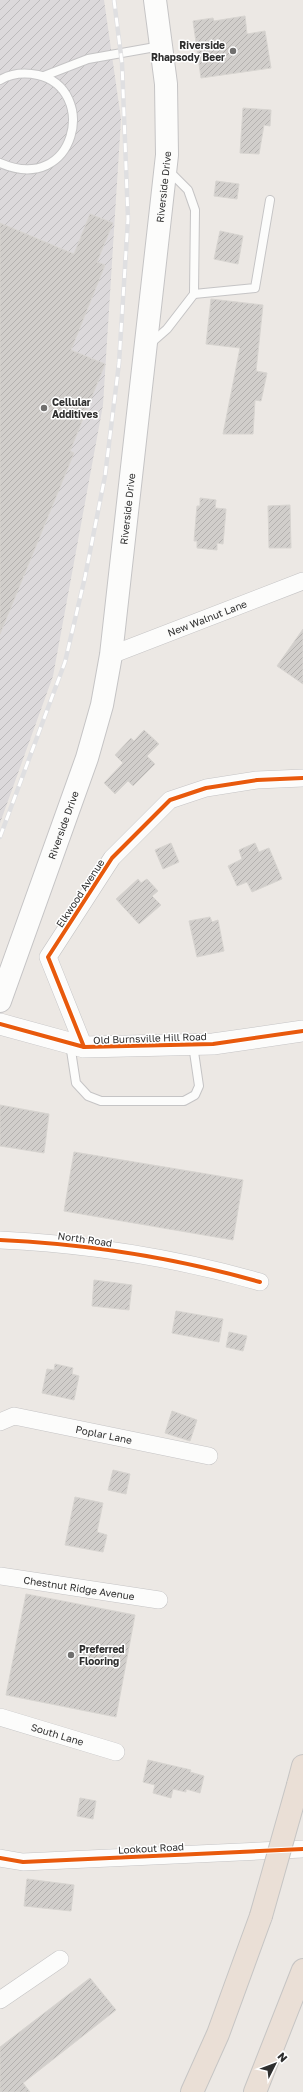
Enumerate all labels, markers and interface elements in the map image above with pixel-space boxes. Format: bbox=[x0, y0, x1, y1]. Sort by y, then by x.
place label: Riverside Rhapsody Beer bbox=[151, 39, 225, 63]
marker: Riverside Rhapsody Beer bbox=[228, 46, 238, 56]
street label: Riverside Drive bbox=[153, 151, 173, 223]
place label: Cellular Additives bbox=[52, 396, 98, 420]
marker: Cellular Additives bbox=[39, 403, 49, 413]
street label: Riverside Drive bbox=[117, 472, 137, 545]
street label: New Walnut Lane bbox=[166, 597, 249, 639]
street label: Riverside Drive bbox=[45, 789, 81, 861]
street label: Elkwood Avenue bbox=[53, 856, 107, 929]
street label: Old Burnsville Hill Road bbox=[93, 1030, 207, 1046]
street label: North Road bbox=[57, 1229, 113, 1249]
street label: Poplar Lane bbox=[75, 1423, 133, 1446]
street label: Chestnut Ridge Avenue bbox=[23, 1574, 136, 1602]
place label: Preferred Flooring bbox=[79, 1643, 125, 1667]
marker: Preferred Flooring bbox=[66, 1650, 76, 1660]
street label: South Lane bbox=[30, 1721, 85, 1748]
street label: Lookout Road bbox=[118, 1840, 184, 1856]
north arrow bbox=[255, 2044, 295, 2084]
text: N bbox=[275, 2050, 290, 2064]

